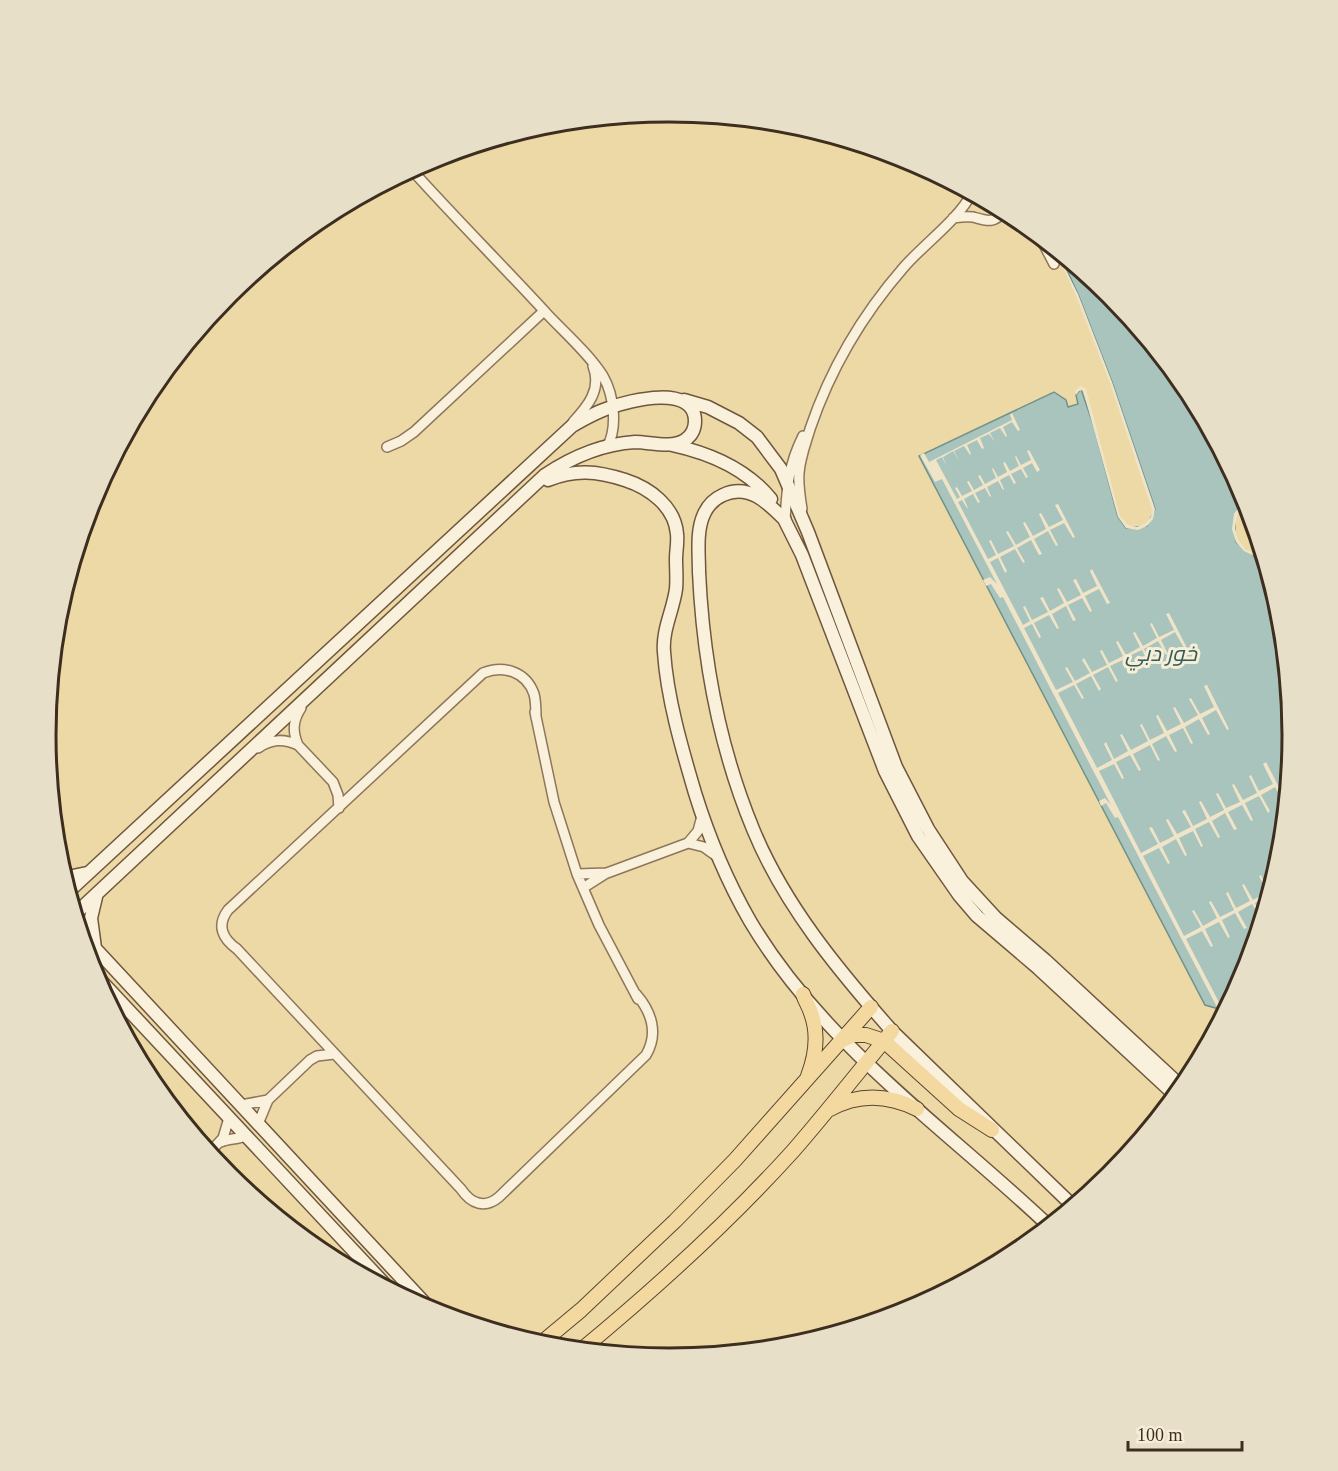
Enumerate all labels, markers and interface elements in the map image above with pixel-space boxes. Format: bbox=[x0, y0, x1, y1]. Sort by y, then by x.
water label: خور دبي bbox=[1125, 641, 1198, 671]
scale bar bbox=[1128, 1414, 1242, 1452]
text: 100 m bbox=[1137, 1425, 1183, 1445]

